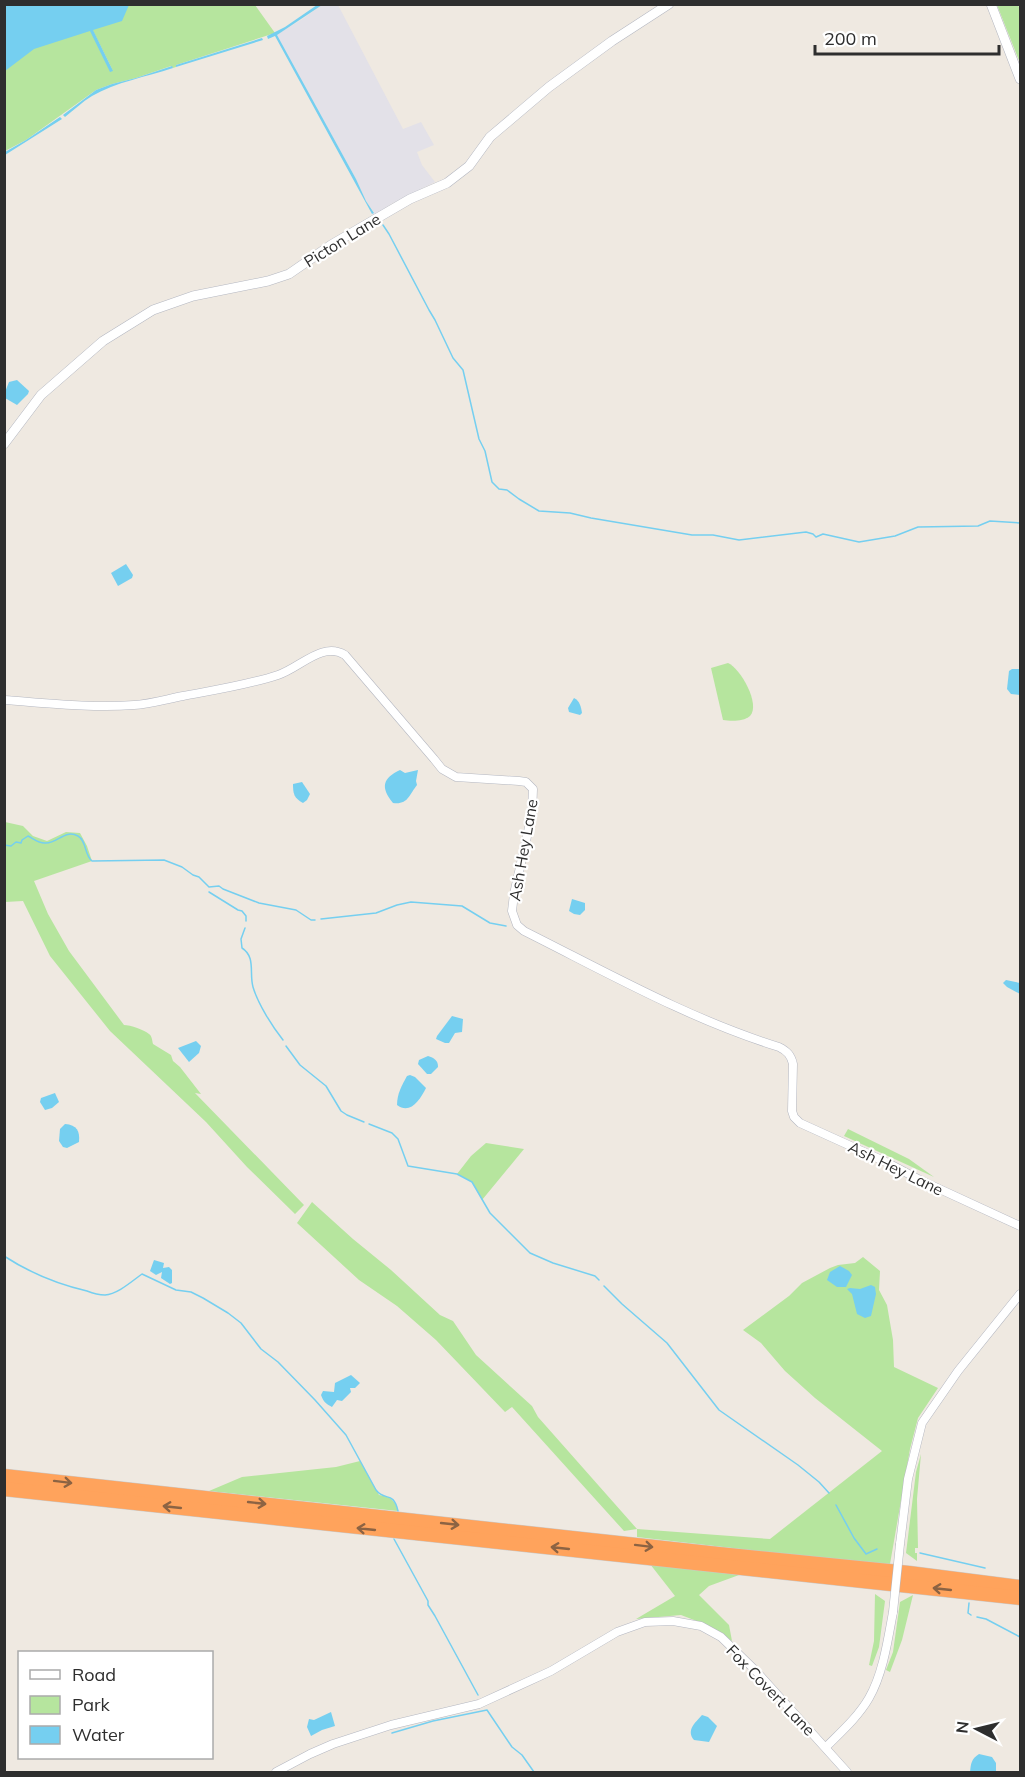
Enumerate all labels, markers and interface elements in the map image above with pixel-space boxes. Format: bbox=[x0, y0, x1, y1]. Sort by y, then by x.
scale bar bbox=[815, 18, 1000, 56]
text: 200 m bbox=[824, 27, 877, 50]
street label: Picton Lane bbox=[300, 209, 384, 271]
street label: Ash Hey Lane bbox=[504, 798, 542, 902]
street label: Ash Hey Lane bbox=[845, 1136, 947, 1200]
one-way arrow bbox=[52, 1477, 72, 1488]
one-way arrow bbox=[246, 1498, 266, 1509]
one-way arrow bbox=[162, 1501, 182, 1512]
one-way arrow bbox=[440, 1519, 460, 1530]
one-way arrow bbox=[356, 1523, 376, 1534]
one-way arrow bbox=[634, 1541, 654, 1552]
one-way arrow bbox=[550, 1543, 570, 1554]
one-way arrow bbox=[932, 1583, 952, 1594]
street label: Fox Covert Lane bbox=[722, 1640, 820, 1740]
legend bbox=[18, 1651, 213, 1759]
text: Road bbox=[72, 1663, 116, 1686]
text: Park bbox=[72, 1693, 111, 1716]
north arrow bbox=[947, 1699, 1007, 1759]
text: N bbox=[951, 1720, 973, 1734]
text: Water bbox=[72, 1723, 125, 1746]

